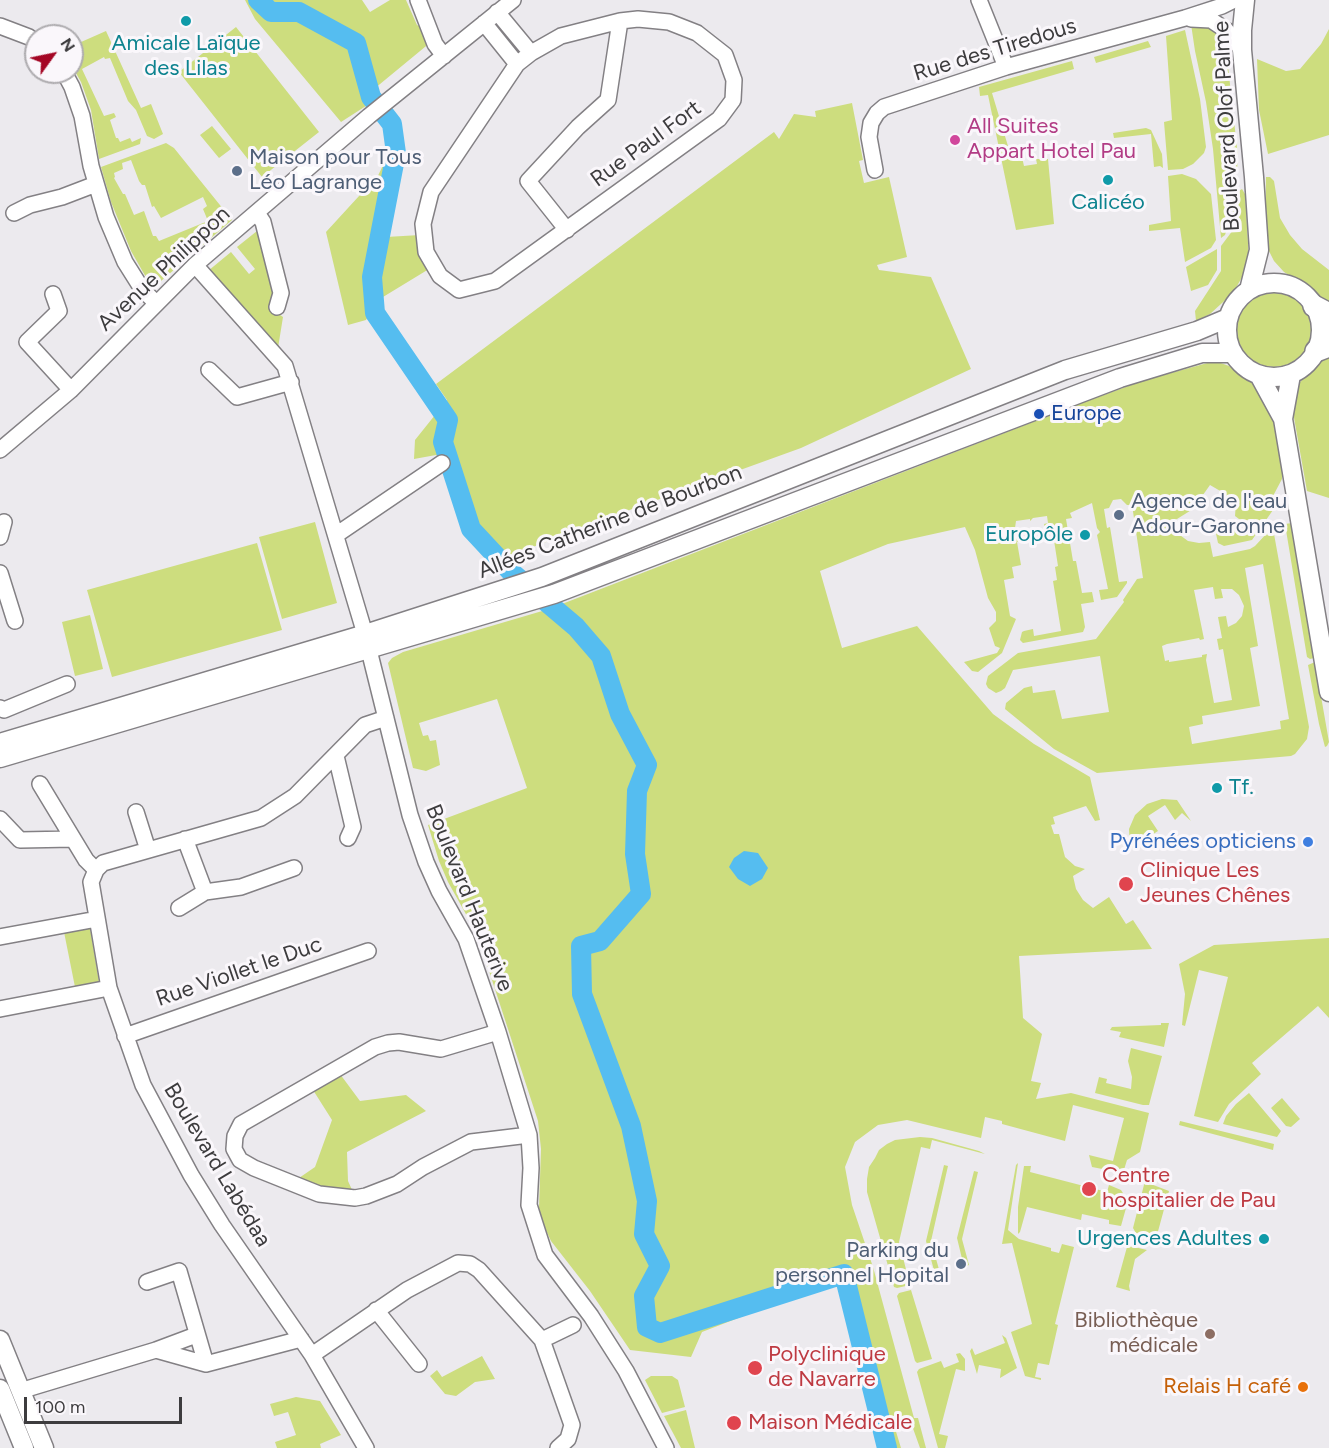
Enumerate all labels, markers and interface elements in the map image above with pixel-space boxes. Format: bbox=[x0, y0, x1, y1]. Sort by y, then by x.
street label: Rue des Tiredous bbox=[910, 13, 1080, 87]
marker: Amicale Laïque des Lilas bbox=[179, 14, 193, 28]
street label: Boulevard Olof Palme bbox=[1208, 20, 1246, 232]
north arrow bbox=[24, 24, 84, 84]
place label: Amicale Laïque des Lilas bbox=[112, 31, 260, 82]
text: N bbox=[57, 35, 79, 55]
street label: Rue Paul Fort bbox=[586, 95, 706, 193]
place label: All Suites Appart Hotel Pau bbox=[967, 114, 1136, 166]
marker: All Suites Appart Hotel Pau bbox=[948, 133, 962, 147]
place label: Maison pour Tous Léo Lagrange bbox=[249, 145, 422, 196]
marker: Maison pour Tous Léo Lagrange bbox=[230, 164, 244, 178]
marker: Calicéo bbox=[1101, 173, 1115, 187]
place label: Calicéo bbox=[1071, 190, 1145, 216]
street label: Avenue Philippon bbox=[92, 201, 236, 337]
place label: Europe bbox=[1051, 401, 1122, 427]
marker: Europe bbox=[1032, 407, 1046, 421]
street label: Allées Catherine de Bourbon bbox=[474, 459, 746, 585]
place label: Agence de l'eau Adour-Garonne bbox=[1131, 489, 1287, 540]
marker: Agence de l'eau Adour-Garonne bbox=[1112, 508, 1126, 522]
place label: Europôle bbox=[985, 522, 1073, 548]
marker: Europôle bbox=[1078, 528, 1092, 542]
place label: Tf. bbox=[1229, 775, 1254, 801]
marker: Tf. bbox=[1210, 781, 1224, 795]
street label: Boulevard Hauterive bbox=[419, 801, 519, 995]
place label: Pyrénées opticiens bbox=[1109, 829, 1296, 855]
marker: Pyrénées opticiens bbox=[1301, 835, 1315, 849]
place label: Clinique Les Jeunes Chênes bbox=[1140, 858, 1290, 909]
marker: Clinique Les Jeunes Chênes bbox=[1117, 875, 1135, 893]
street label: Rue Viollet le Duc bbox=[153, 931, 325, 1013]
street label: Boulevard Labédaa bbox=[158, 1078, 276, 1252]
place label: Centre hospitalier de Pau bbox=[1102, 1163, 1276, 1214]
marker: Centre hospitalier de Pau bbox=[1080, 1180, 1098, 1198]
place label: Urgences Adultes bbox=[1077, 1226, 1252, 1252]
marker: Urgences Adultes bbox=[1257, 1232, 1271, 1246]
place label: Parking du personnel Hopital bbox=[775, 1238, 949, 1290]
marker: Parking du personnel Hopital bbox=[954, 1257, 968, 1271]
place label: Bibliothèque médicale bbox=[1074, 1308, 1198, 1360]
marker: Bibliothèque médicale bbox=[1203, 1327, 1217, 1341]
place label: Polyclinique de Navarre bbox=[768, 1342, 886, 1394]
marker: Polyclinique de Navarre bbox=[746, 1359, 764, 1377]
place label: Relais H café bbox=[1163, 1374, 1291, 1400]
marker: Relais H café bbox=[1296, 1380, 1310, 1394]
scale bar bbox=[27, 1385, 184, 1423]
text: 100 m bbox=[35, 1396, 85, 1418]
place label: Maison Médicale bbox=[748, 1410, 912, 1436]
marker: Maison Médicale bbox=[725, 1414, 743, 1432]

